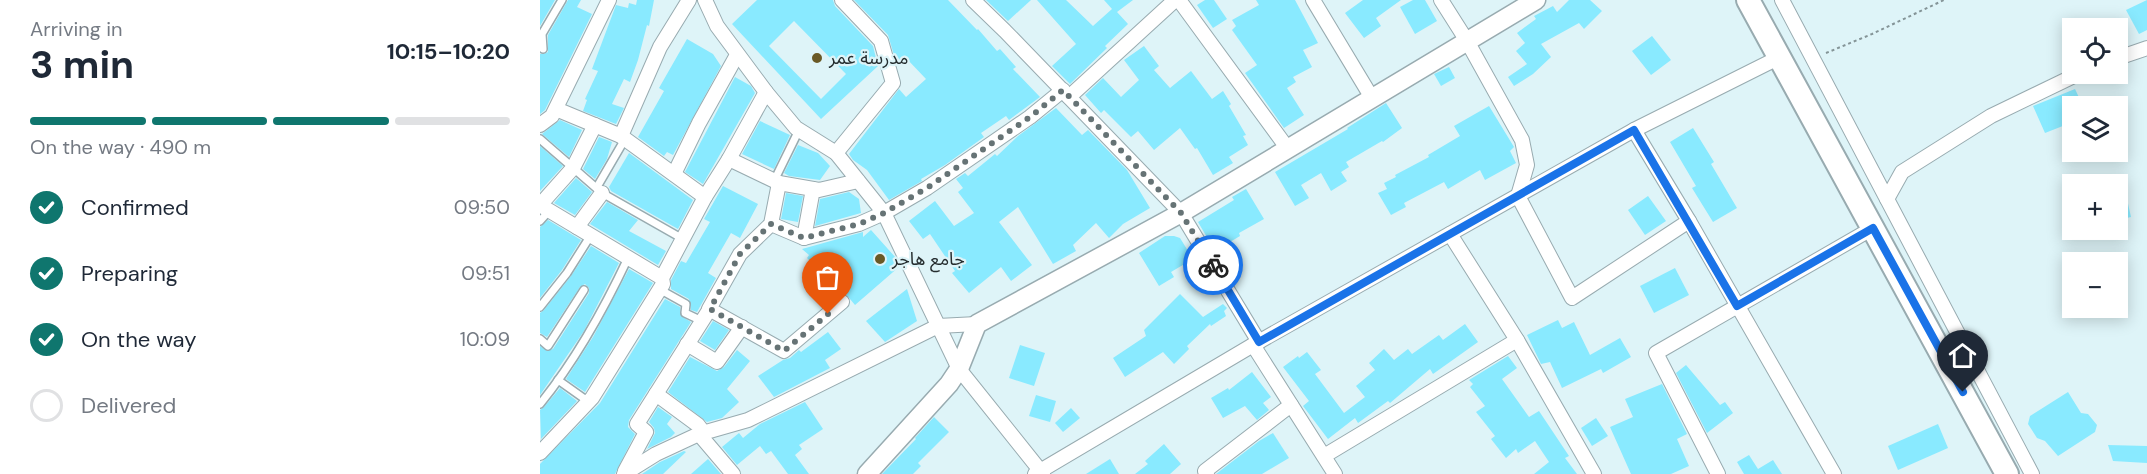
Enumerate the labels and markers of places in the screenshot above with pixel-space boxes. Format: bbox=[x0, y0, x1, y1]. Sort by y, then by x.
place label: مدرسة عمر bbox=[828, 46, 908, 70]
marker: مدرسة عمر bbox=[810, 51, 824, 65]
place label: جامع هاجر bbox=[891, 247, 965, 273]
pin bbox=[802, 252, 853, 314]
marker: جامع هاجر bbox=[873, 252, 887, 266]
pin bbox=[1937, 330, 1988, 392]

